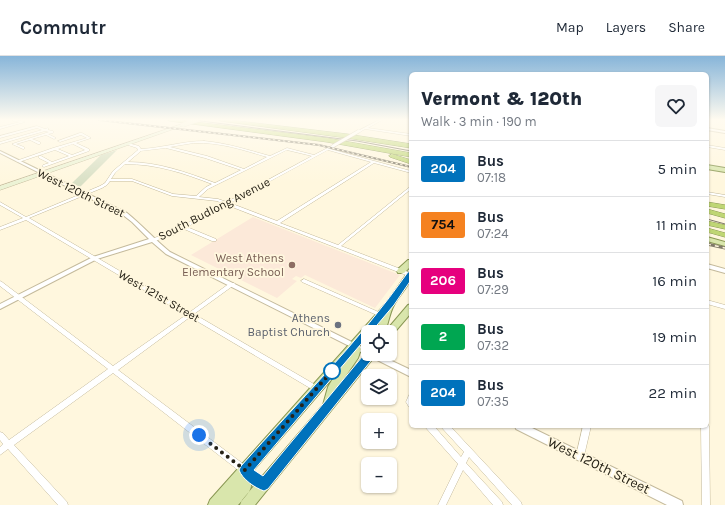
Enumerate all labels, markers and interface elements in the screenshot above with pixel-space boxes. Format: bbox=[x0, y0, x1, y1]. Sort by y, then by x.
text: Commutr bbox=[20, 17, 106, 39]
text: Map bbox=[556, 19, 584, 36]
text: Layers bbox=[606, 19, 646, 36]
text: Share bbox=[668, 19, 705, 36]
button: heart bbox=[655, 85, 697, 127]
text: Vermont & 120th bbox=[421, 88, 582, 110]
text: Walk · 3 min · 190 m bbox=[421, 114, 537, 129]
text: Bus bbox=[477, 152, 504, 170]
text: 204 bbox=[430, 160, 456, 177]
text: 5 min bbox=[657, 160, 697, 178]
street label: West 120th Street bbox=[35, 166, 128, 220]
text: 07:18 bbox=[477, 170, 506, 185]
street label: South Budlong Avenue bbox=[156, 175, 272, 243]
text: Bus bbox=[477, 208, 504, 226]
text: 754 bbox=[431, 216, 455, 233]
text: 11 min bbox=[656, 216, 697, 234]
text: 07:24 bbox=[477, 226, 509, 241]
place label: West Athens Elementary School bbox=[182, 251, 284, 279]
marker: West Athens Elementary School bbox=[287, 260, 297, 270]
text: Bus bbox=[477, 264, 504, 282]
street label: West 121st Street bbox=[116, 267, 203, 325]
text: 206 bbox=[430, 272, 456, 289]
text: 16 min bbox=[652, 272, 697, 290]
text: 07:29 bbox=[477, 282, 509, 297]
place label: Athens Baptist Church bbox=[248, 311, 330, 339]
marker: Athens Baptist Church bbox=[333, 320, 343, 330]
text: Bus bbox=[477, 320, 504, 338]
map controls bbox=[361, 325, 397, 493]
button: locate bbox=[361, 325, 397, 361]
text: 2 bbox=[439, 328, 447, 345]
text: 19 min bbox=[652, 328, 697, 346]
text: 07:32 bbox=[477, 338, 509, 353]
unlabelled marker bbox=[323, 362, 341, 380]
button: layers bbox=[361, 369, 397, 405]
text: Bus bbox=[477, 376, 504, 394]
text: 204 bbox=[430, 384, 456, 401]
text: 22 min bbox=[648, 384, 697, 402]
text: 07:35 bbox=[477, 394, 509, 409]
button: + bbox=[361, 413, 397, 449]
your location bbox=[189, 425, 209, 445]
street label: West 120th Street bbox=[545, 433, 653, 498]
button: − bbox=[361, 457, 397, 493]

